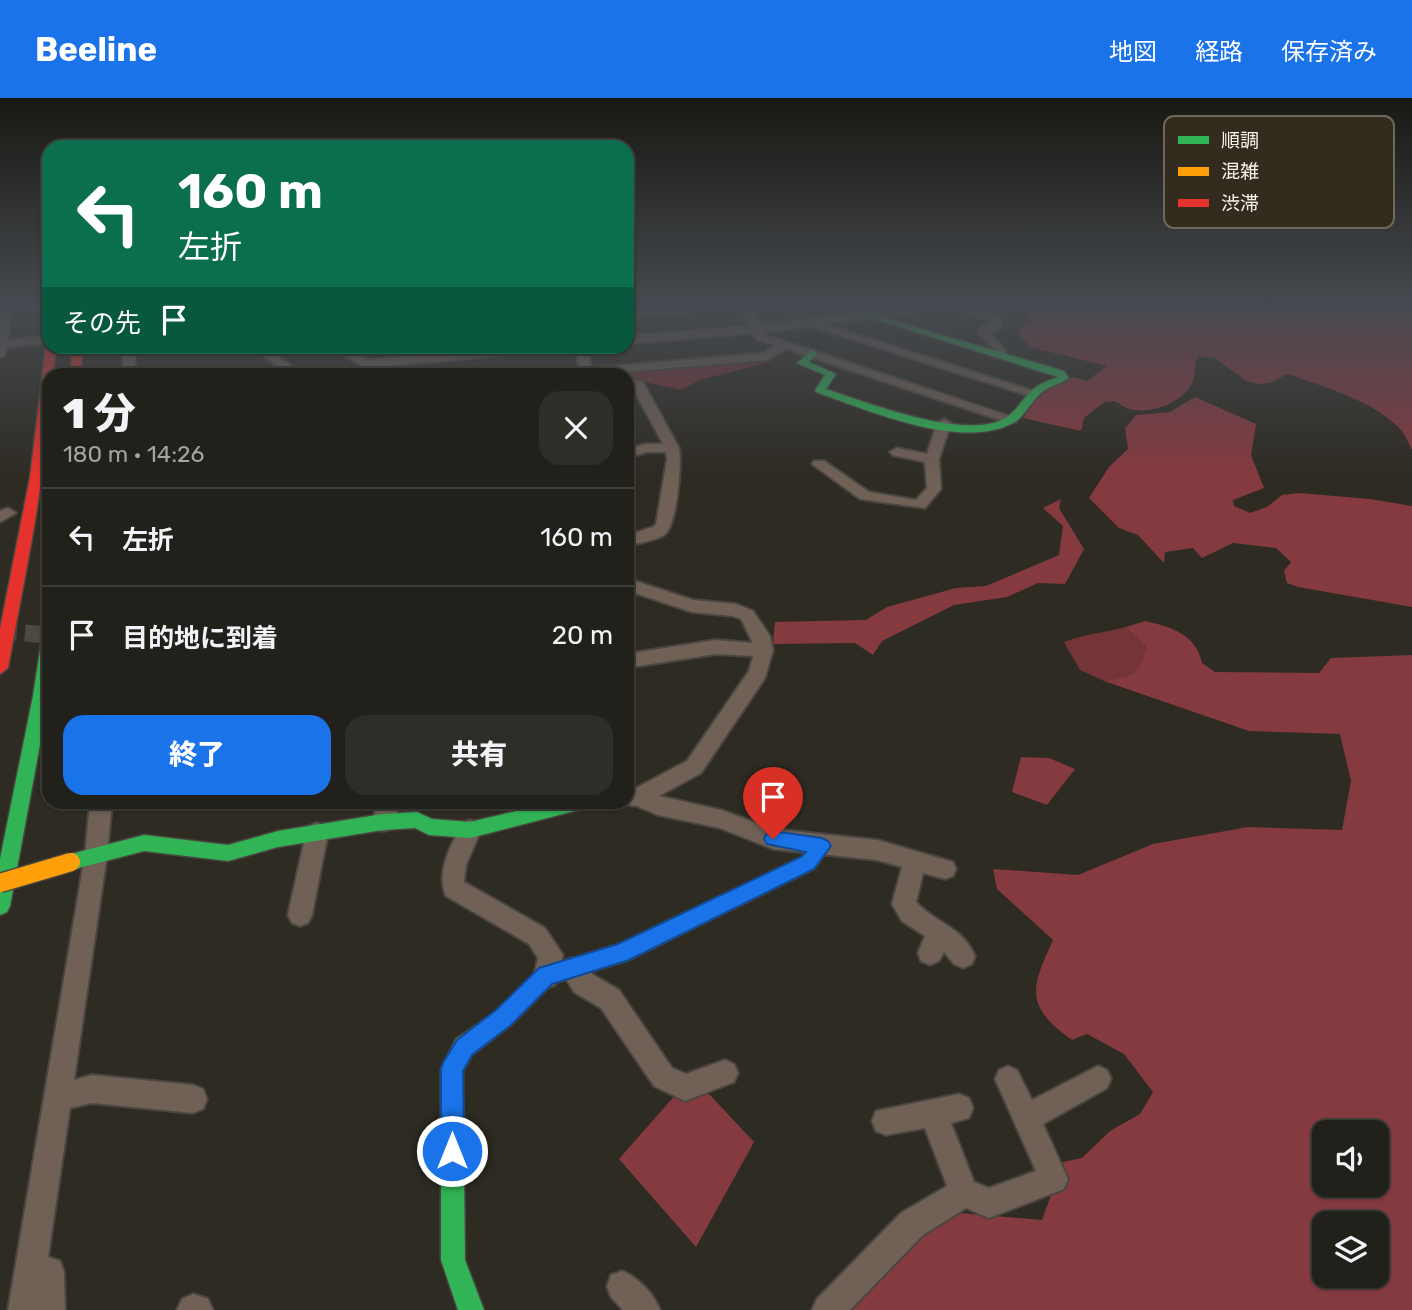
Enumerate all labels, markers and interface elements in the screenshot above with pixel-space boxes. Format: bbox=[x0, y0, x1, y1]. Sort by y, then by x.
text: Beeline bbox=[35, 30, 157, 69]
text: 地図 bbox=[1109, 38, 1157, 66]
text: 経路 bbox=[1195, 38, 1243, 66]
text: 保存済み bbox=[1281, 38, 1377, 66]
legend bbox=[1164, 116, 1394, 228]
text: 順調 bbox=[1221, 129, 1259, 152]
text: 混雑 bbox=[1221, 160, 1259, 183]
text: 160 m bbox=[178, 162, 323, 220]
icon: left bbox=[63, 168, 154, 259]
text: 渋滞 bbox=[1221, 192, 1259, 215]
text: 左折 bbox=[178, 228, 242, 266]
icon: arrive bbox=[155, 301, 193, 339]
text: その先 bbox=[63, 308, 141, 339]
text: 1 分 bbox=[63, 389, 136, 439]
button: close bbox=[539, 391, 613, 465]
text: 180 m · 14:26 bbox=[63, 440, 204, 468]
icon: left bbox=[63, 518, 101, 556]
text: 160 m bbox=[540, 522, 613, 553]
text: 左折 bbox=[122, 525, 174, 556]
icon: arrive bbox=[63, 616, 101, 654]
text: 20 m bbox=[552, 620, 613, 651]
text: 目的地に到着 bbox=[122, 623, 278, 654]
button: 終了 bbox=[63, 715, 331, 795]
button: 共有 bbox=[345, 715, 613, 795]
pin bbox=[743, 767, 803, 839]
icon: arrive bbox=[754, 778, 792, 816]
position arrow bbox=[415, 1114, 489, 1188]
map controls bbox=[1312, 1120, 1389, 1288]
button: sound bbox=[1312, 1120, 1389, 1197]
button: layers bbox=[1312, 1211, 1389, 1288]

